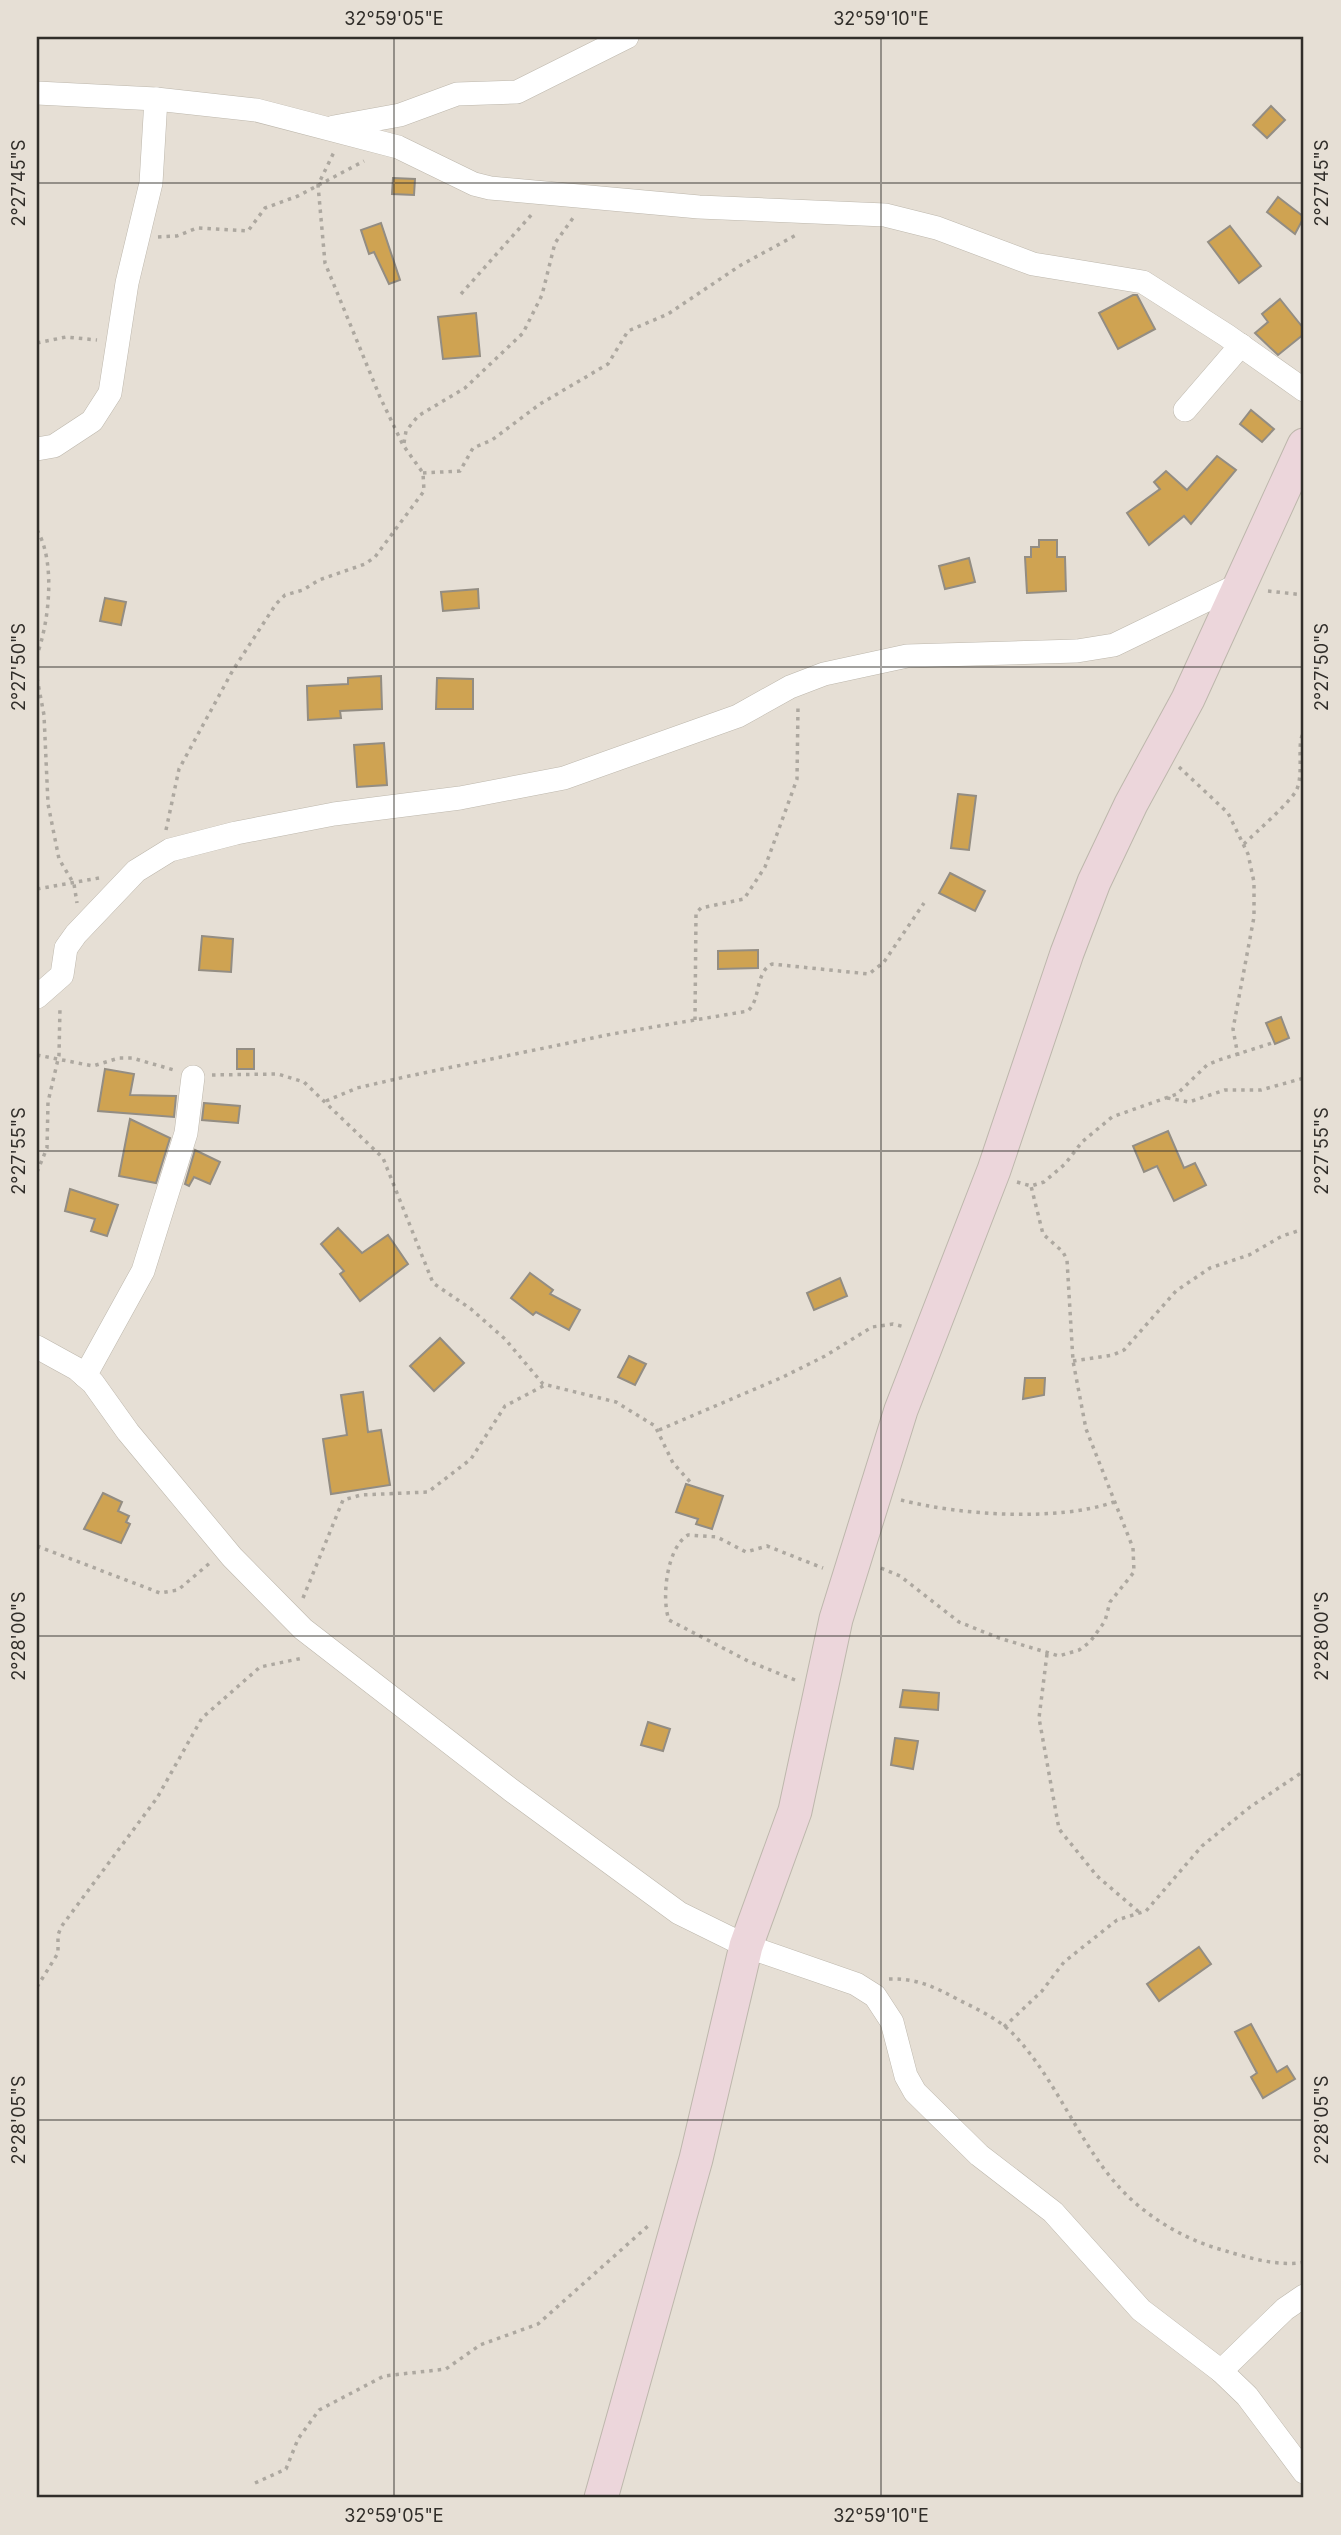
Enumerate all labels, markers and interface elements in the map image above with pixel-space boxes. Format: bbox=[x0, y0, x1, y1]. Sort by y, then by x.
text: 32°59'05"E bbox=[344, 8, 444, 29]
text: 32°59'10"E bbox=[833, 8, 929, 29]
text: 2°27'45"S bbox=[8, 139, 29, 227]
text: 2°27'45"S bbox=[1311, 139, 1332, 227]
text: 2°27'50"S bbox=[8, 623, 29, 711]
text: 2°27'50"S bbox=[1311, 623, 1332, 711]
text: 2°27'55"S bbox=[8, 1107, 29, 1195]
text: 2°27'55"S bbox=[1311, 1107, 1332, 1195]
text: 2°28'00"S bbox=[8, 1591, 29, 1681]
text: 2°28'00"S bbox=[1311, 1591, 1332, 1681]
text: 2°28'05"S bbox=[8, 2076, 29, 2164]
text: 2°28'05"S bbox=[1311, 2076, 1332, 2164]
text: 32°59'05"E bbox=[344, 2505, 444, 2526]
text: 32°59'10"E bbox=[833, 2505, 929, 2526]

